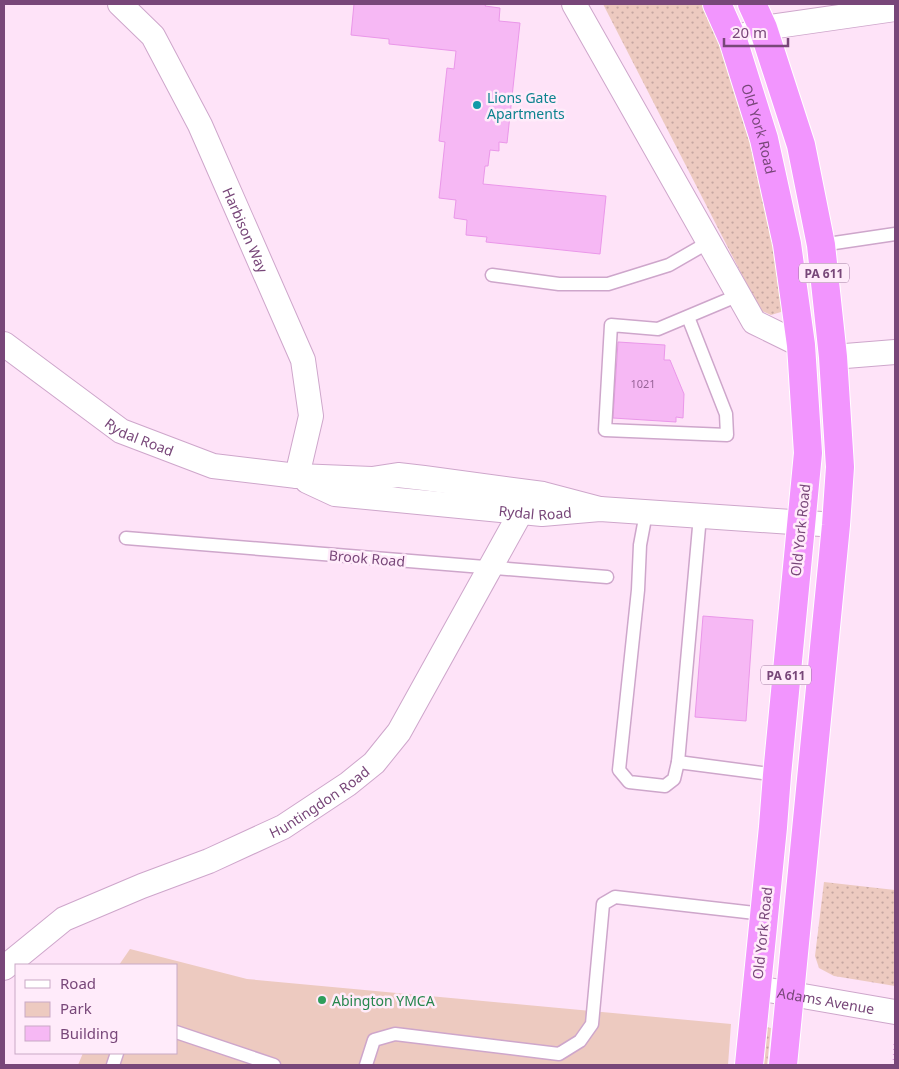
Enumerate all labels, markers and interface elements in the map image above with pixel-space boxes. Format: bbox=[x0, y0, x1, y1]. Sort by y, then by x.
scale bar bbox=[724, 15, 788, 47]
text: 20 m bbox=[732, 22, 767, 42]
street label: Old York Road bbox=[738, 81, 781, 176]
place label: Lions Gate Apartments bbox=[487, 88, 565, 123]
marker: Lions Gate Apartments bbox=[471, 99, 483, 111]
street label: Harbison Way bbox=[219, 184, 273, 276]
road number: PA 611 bbox=[799, 264, 849, 282]
house number: 1021 bbox=[630, 376, 656, 391]
street label: Rydal Road bbox=[101, 413, 177, 460]
street label: Old York Road bbox=[786, 483, 814, 577]
street label: Rydal Road bbox=[498, 500, 573, 524]
street label: Brook Road bbox=[328, 545, 406, 571]
road number: PA 611 bbox=[761, 666, 811, 684]
street label: Huntingdon Road bbox=[266, 761, 373, 842]
street label: Old York Road bbox=[748, 886, 776, 980]
legend bbox=[15, 964, 178, 1054]
text: Road bbox=[60, 973, 96, 993]
street label: Adams Avenue bbox=[776, 982, 876, 1018]
place label: Abington YMCA bbox=[332, 991, 435, 1010]
marker: Abington YMCA bbox=[316, 994, 328, 1006]
text: Park bbox=[60, 998, 92, 1018]
text: Building bbox=[60, 1023, 118, 1043]

